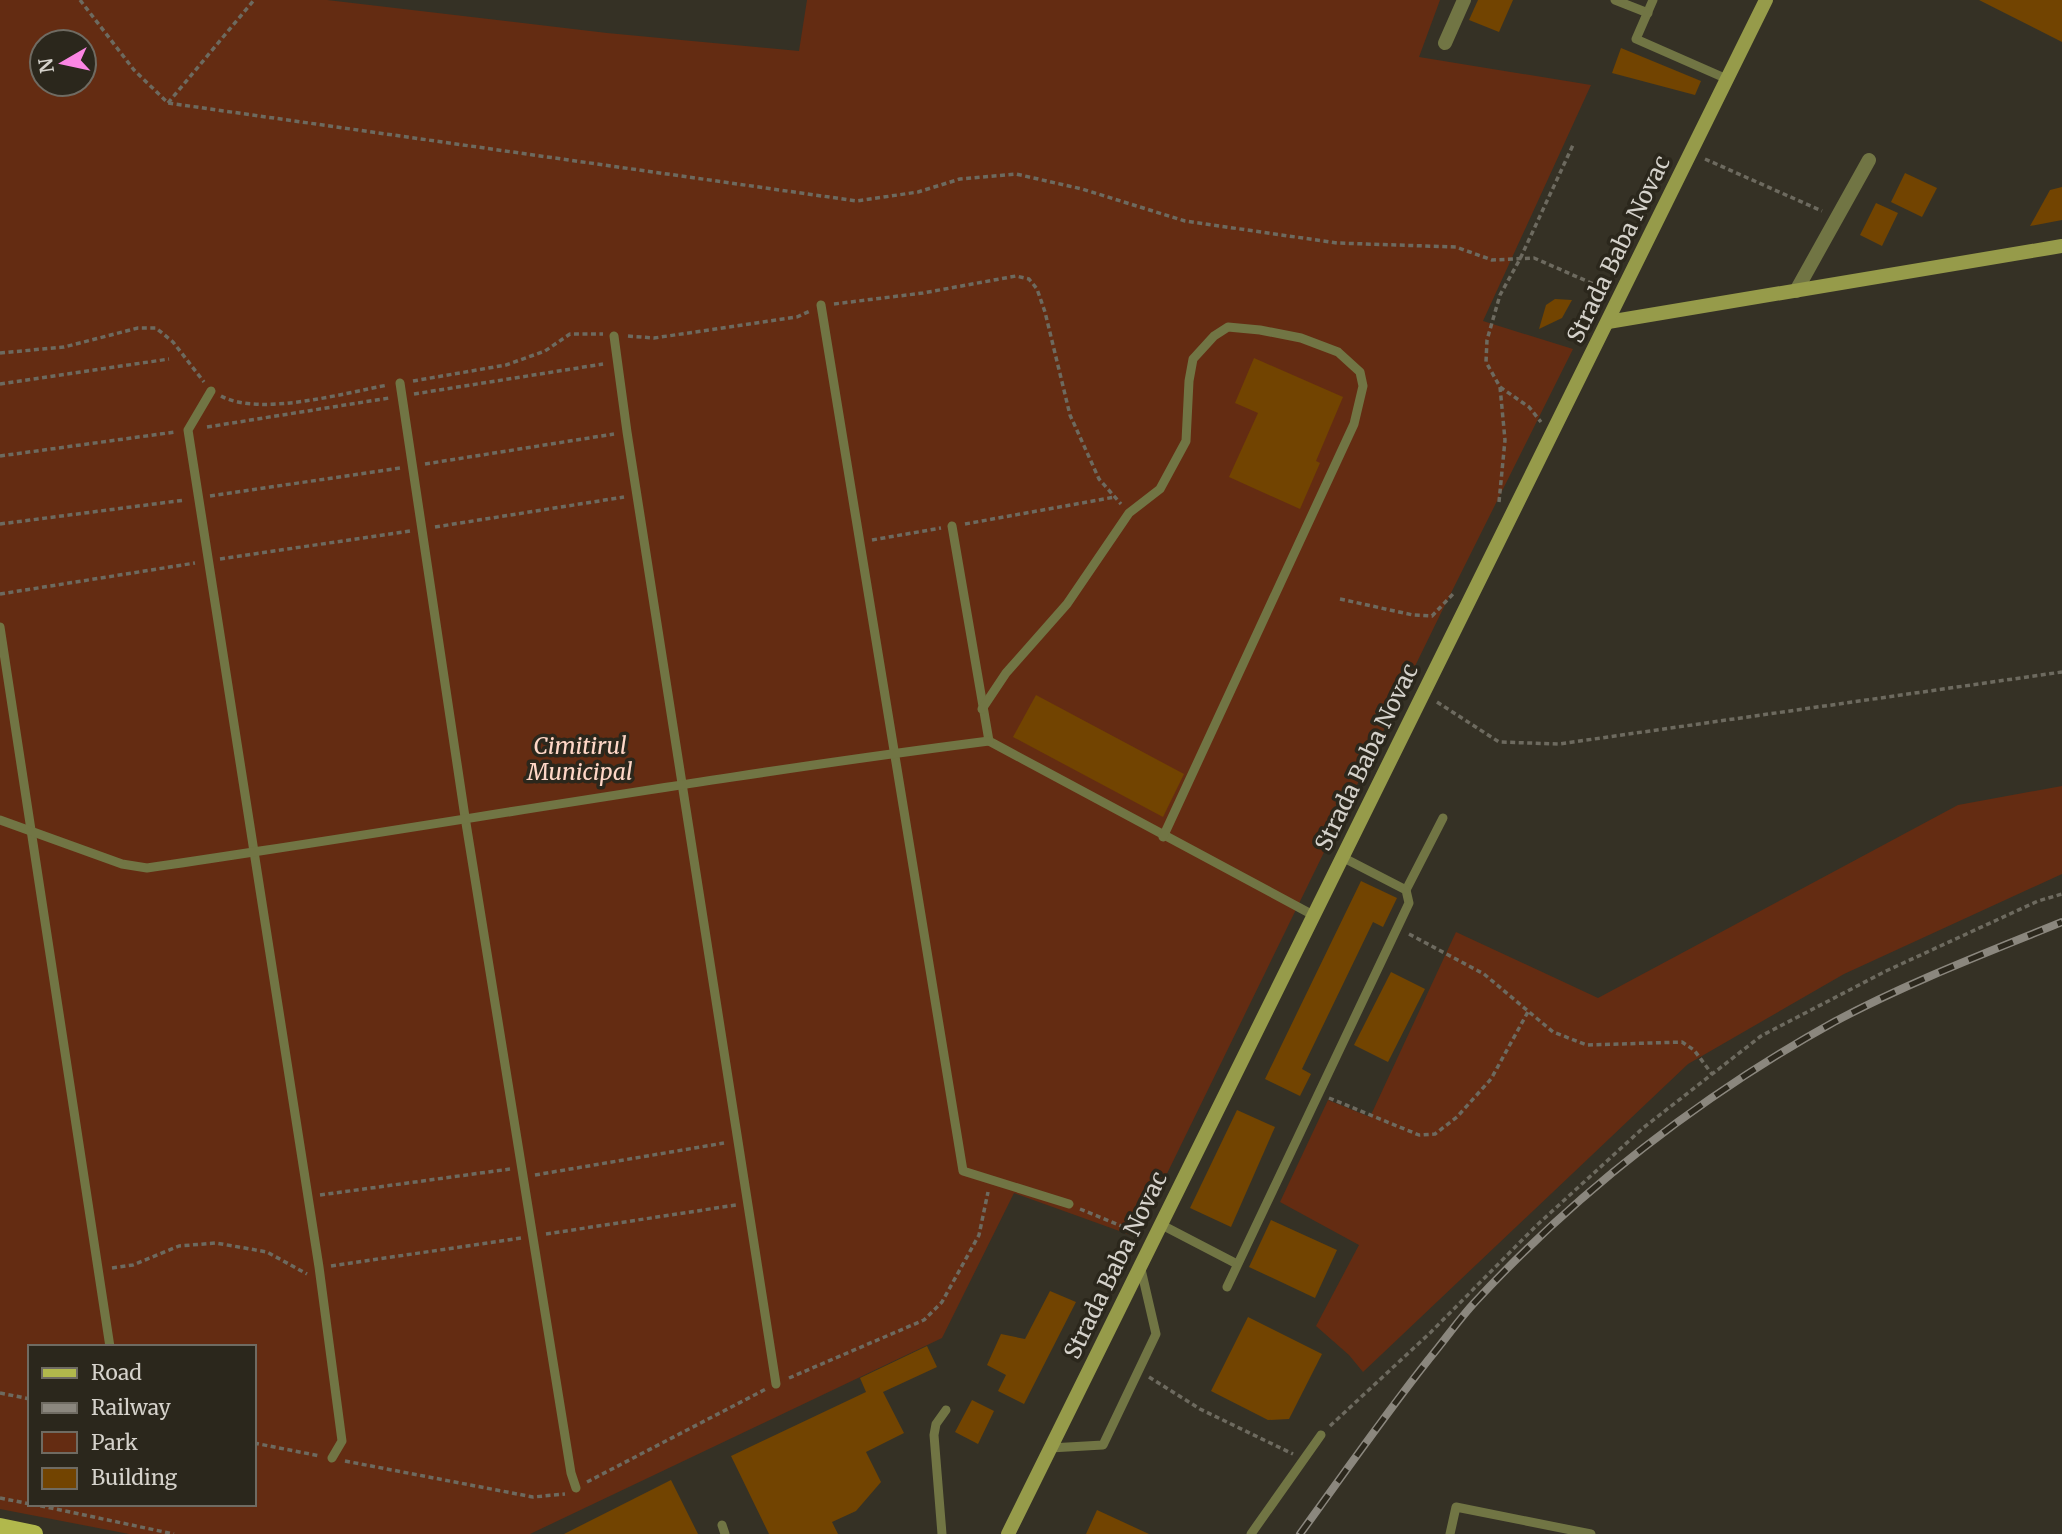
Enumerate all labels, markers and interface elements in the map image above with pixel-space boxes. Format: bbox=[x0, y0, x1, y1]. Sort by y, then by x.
north arrow bbox=[28, 28, 98, 98]
text: N bbox=[33, 56, 59, 75]
street label: Strada Baba Novac bbox=[1560, 151, 1676, 347]
street label: Strada Baba Novac bbox=[1308, 659, 1424, 855]
park label: Cimitirul Municipal bbox=[526, 731, 633, 786]
street label: Strada Baba Novac bbox=[1057, 1167, 1173, 1363]
legend bbox=[28, 1345, 256, 1506]
text: Road bbox=[91, 1359, 142, 1386]
text: Railway bbox=[91, 1394, 172, 1421]
text: Park bbox=[91, 1429, 138, 1456]
text: Building bbox=[91, 1464, 178, 1491]

